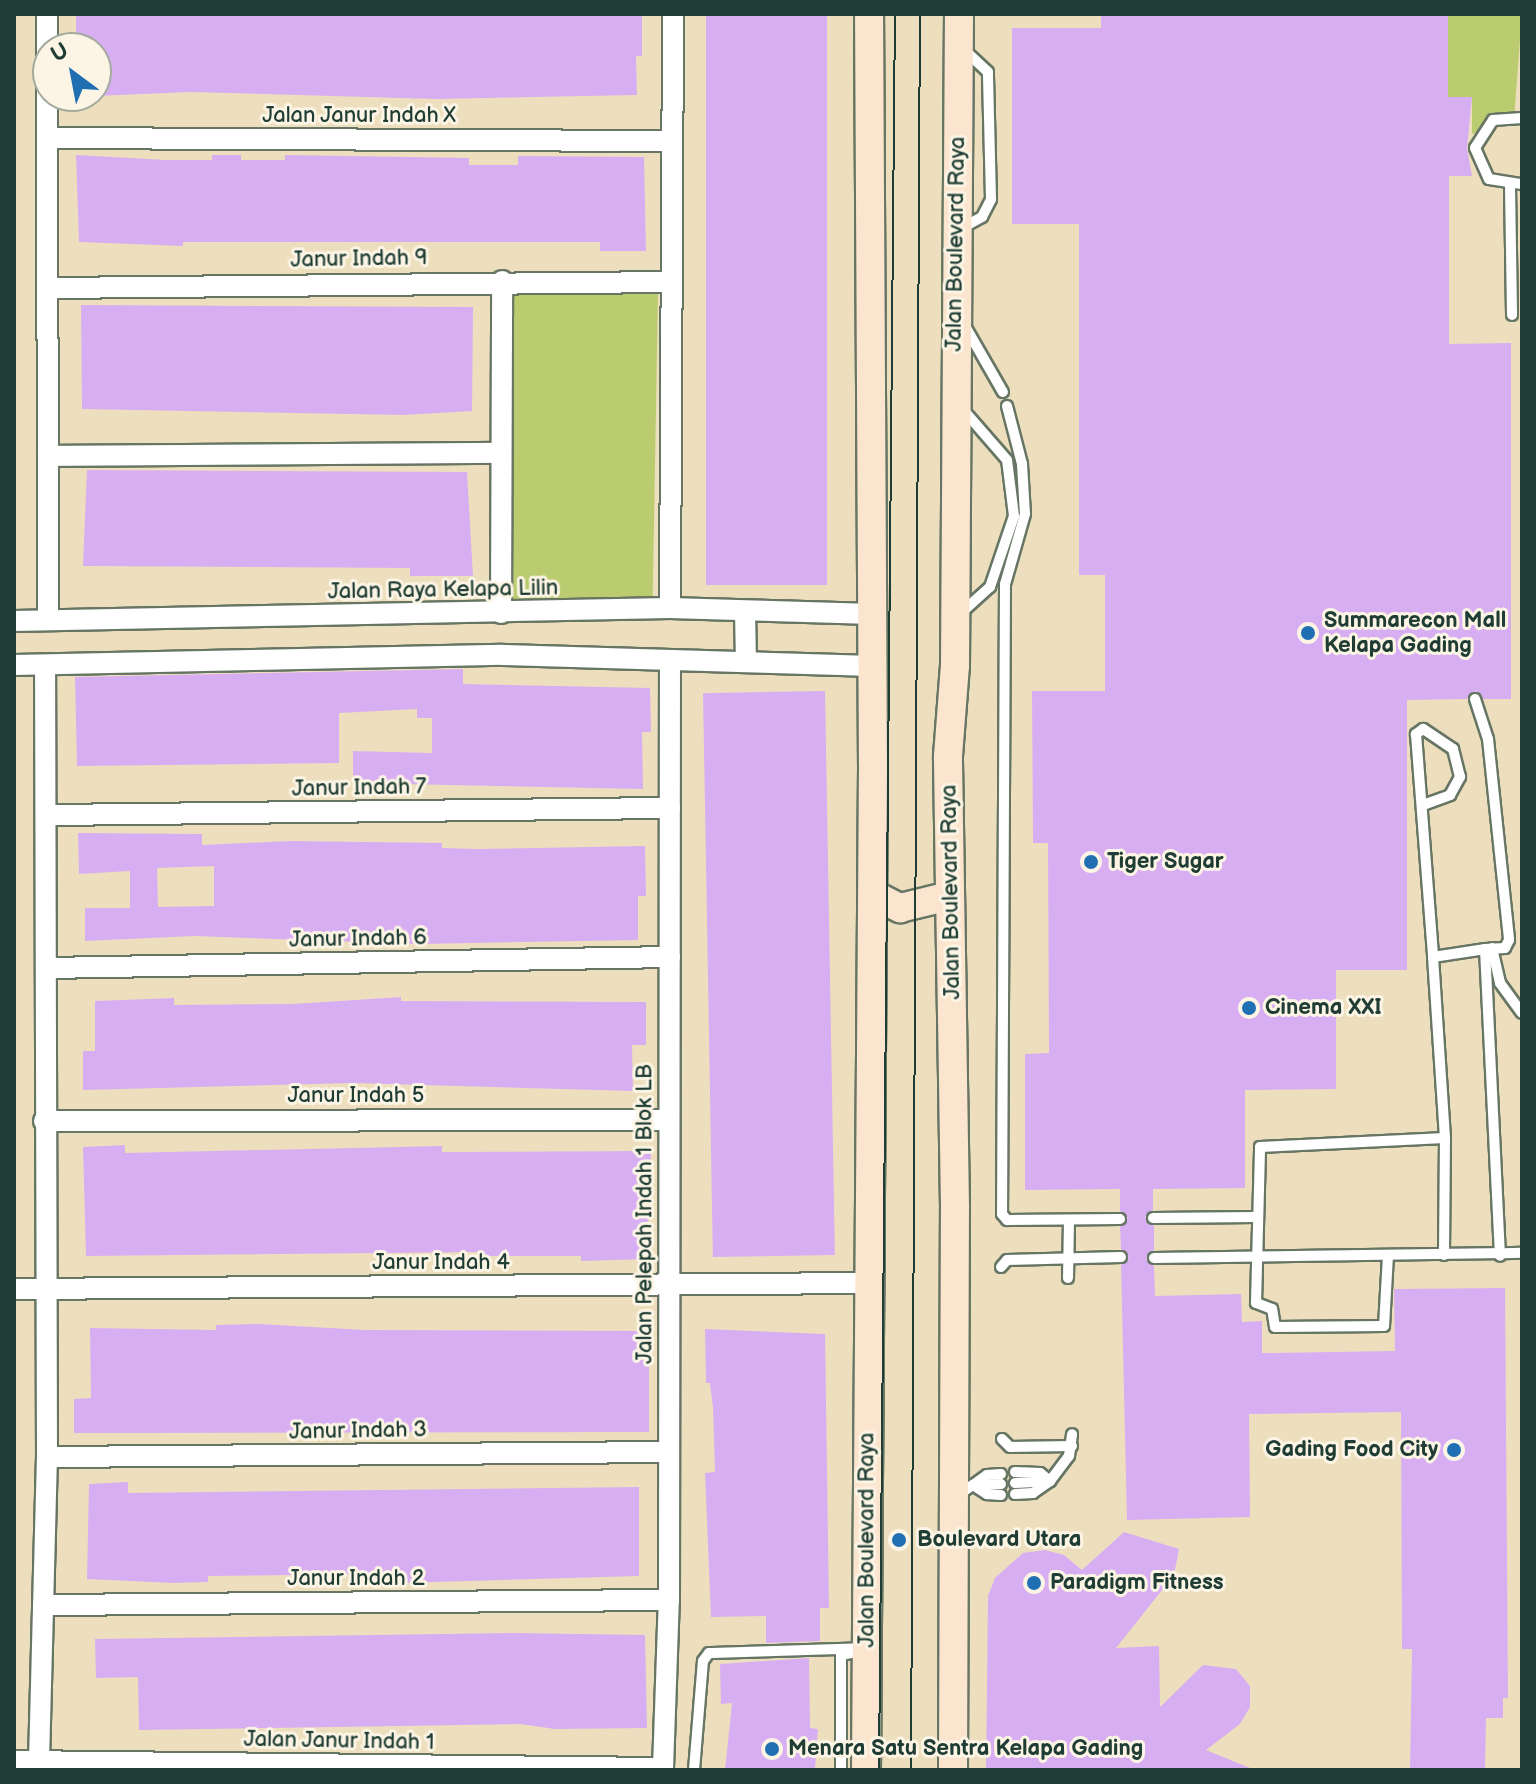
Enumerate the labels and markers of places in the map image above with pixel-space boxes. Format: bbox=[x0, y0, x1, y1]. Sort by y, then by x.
place label: Summarecon Mall Kelapa Gading bbox=[1324, 607, 1506, 658]
marker: Summarecon Mall Kelapa Gading bbox=[1299, 624, 1317, 642]
place label: Tiger Sugar bbox=[1107, 849, 1224, 875]
marker: Tiger Sugar bbox=[1082, 853, 1100, 871]
place label: Cinema XXI bbox=[1265, 995, 1382, 1021]
marker: Cinema XXI bbox=[1240, 999, 1258, 1017]
place label: Gading Food City bbox=[1265, 1437, 1438, 1463]
marker: Gading Food City bbox=[1445, 1441, 1463, 1459]
place label: Boulevard Utara bbox=[917, 1527, 1081, 1553]
marker: Boulevard Utara bbox=[888, 1529, 910, 1551]
place label: Paradigm Fitness bbox=[1050, 1570, 1224, 1596]
marker: Paradigm Fitness bbox=[1025, 1574, 1043, 1592]
place label: Menara Satu Sentra Kelapa Gading bbox=[788, 1736, 1143, 1762]
marker: Menara Satu Sentra Kelapa Gading bbox=[763, 1740, 781, 1758]

